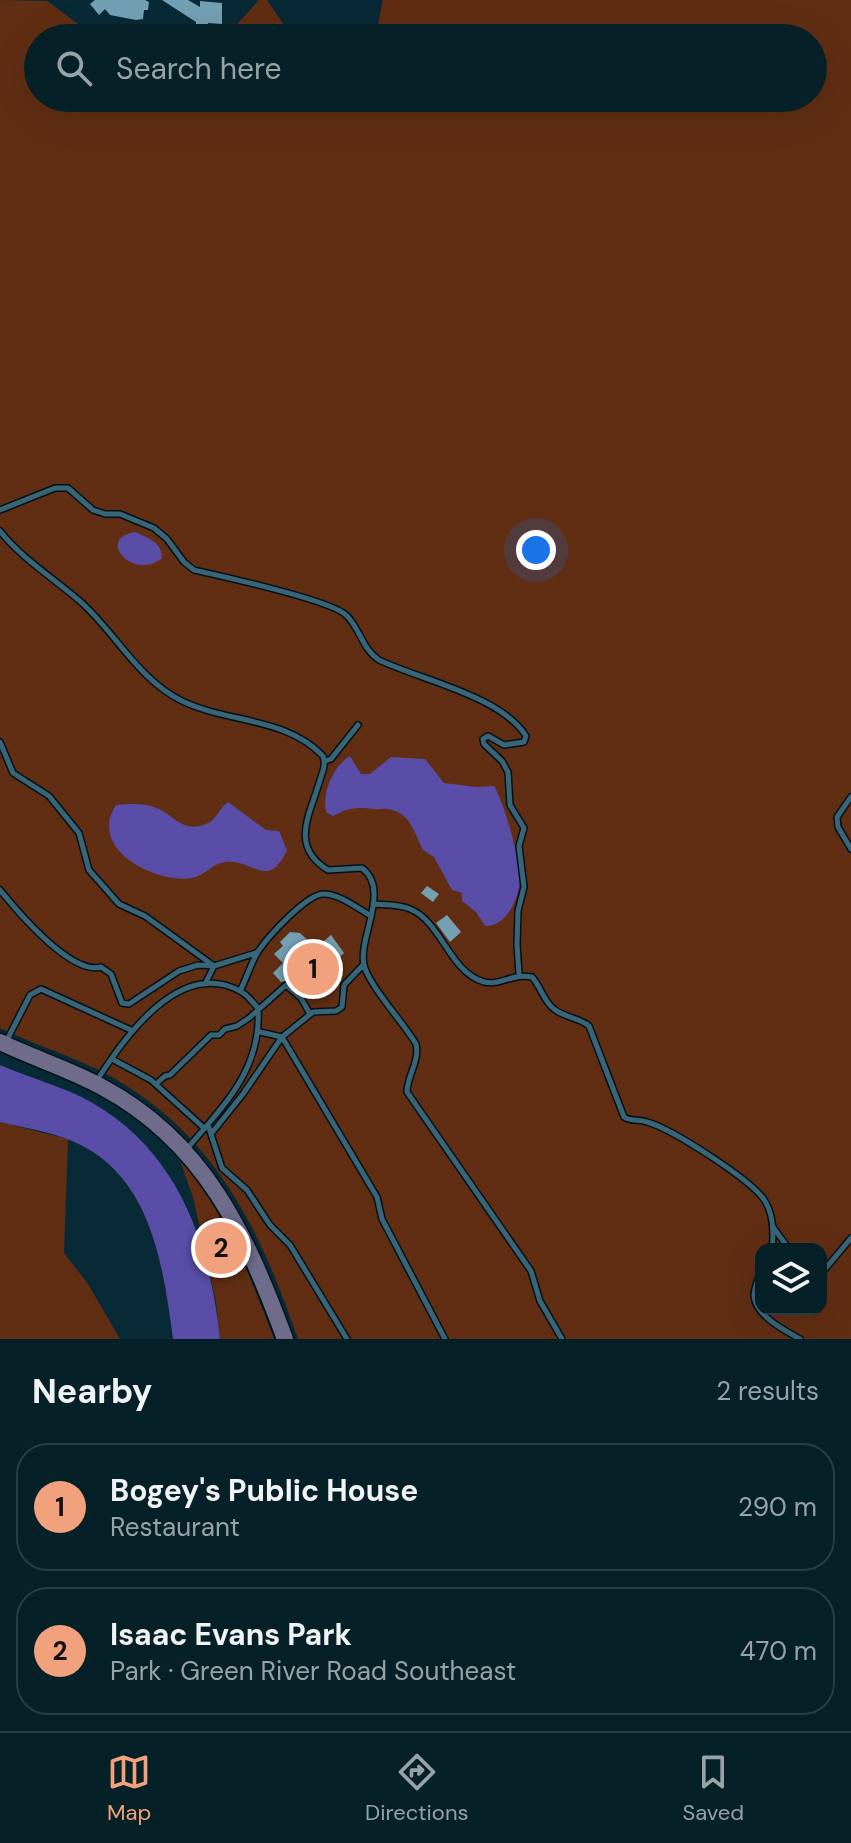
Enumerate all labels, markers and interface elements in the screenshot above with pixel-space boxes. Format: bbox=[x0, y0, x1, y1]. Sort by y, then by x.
search box bbox=[24, 24, 827, 112]
icon: search bbox=[52, 46, 96, 90]
text: Search here bbox=[116, 49, 282, 88]
your location bbox=[516, 530, 556, 570]
pin: 1 bbox=[287, 939, 339, 999]
pin: 2 bbox=[195, 1218, 247, 1278]
map controls bbox=[755, 1243, 827, 1315]
button: layers bbox=[755, 1243, 827, 1315]
text: Nearby bbox=[32, 1369, 152, 1414]
text: 2 results bbox=[716, 1374, 819, 1408]
text: Bogey's Public House bbox=[110, 1471, 418, 1510]
text: 1 bbox=[55, 1490, 65, 1524]
text: 290 m bbox=[738, 1490, 817, 1524]
text: Restaurant bbox=[110, 1510, 240, 1544]
text: Isaac Evans Park bbox=[110, 1615, 352, 1654]
text: 2 bbox=[52, 1634, 68, 1668]
text: 470 m bbox=[740, 1634, 817, 1668]
text: Park · Green River Road Southeast bbox=[110, 1654, 516, 1688]
tab: Map bbox=[107, 1750, 151, 1827]
tab: Directions bbox=[365, 1750, 469, 1827]
tab: Saved bbox=[682, 1750, 744, 1827]

